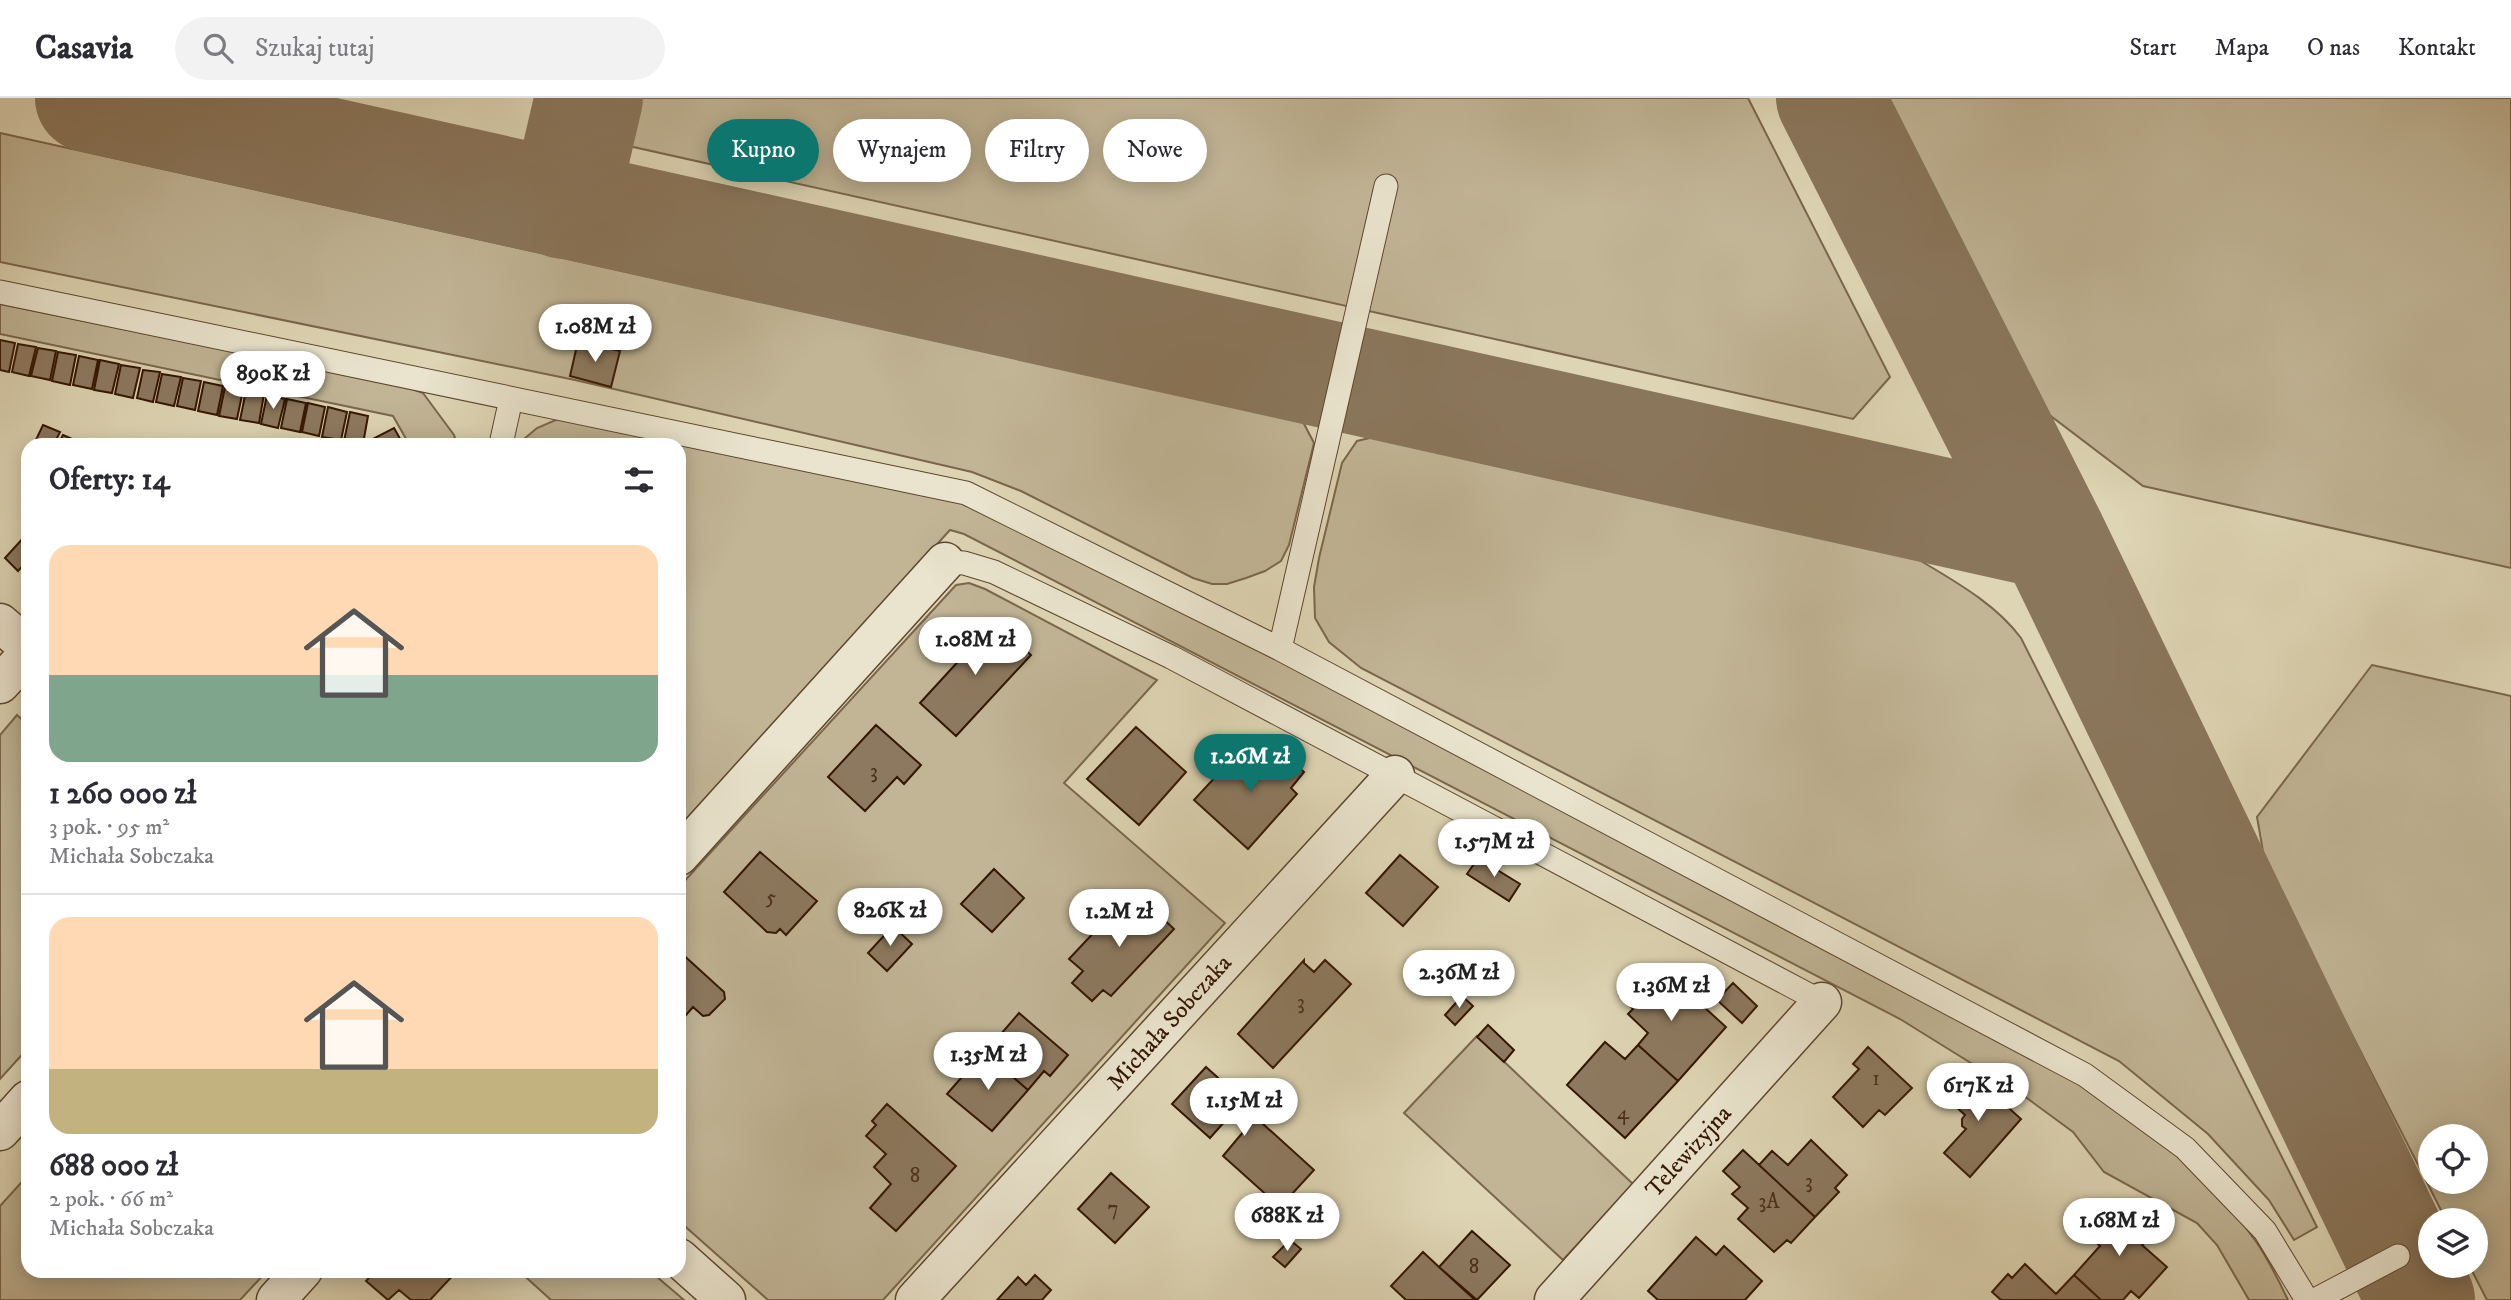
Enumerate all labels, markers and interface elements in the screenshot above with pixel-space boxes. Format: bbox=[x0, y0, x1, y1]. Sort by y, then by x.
search box bbox=[175, 17, 665, 80]
text: Casavia bbox=[35, 28, 133, 69]
icon: search bbox=[199, 29, 237, 67]
text: Szukaj tutaj bbox=[255, 32, 375, 65]
text: Start bbox=[2130, 33, 2177, 63]
text: Mapa bbox=[2215, 33, 2269, 63]
text: O nas bbox=[2307, 33, 2360, 63]
text: Kontakt bbox=[2398, 33, 2476, 63]
chip: Kupno bbox=[707, 119, 819, 182]
chip: Wynajem bbox=[833, 119, 971, 182]
chip: Filtry bbox=[985, 119, 1089, 182]
chip: Nowe bbox=[1103, 119, 1207, 182]
pin: 1.08M zł bbox=[523, 304, 667, 364]
text: 1.08M zł bbox=[555, 312, 635, 341]
pin: 890K zł bbox=[208, 352, 338, 411]
text: 890K zł bbox=[236, 359, 310, 388]
icon: filters bbox=[620, 461, 658, 499]
text: Oferty: 14 bbox=[49, 462, 170, 499]
icon: home bbox=[291, 590, 417, 716]
pin: 1.08M zł bbox=[903, 618, 1047, 677]
text: 1.08M zł bbox=[935, 625, 1015, 654]
pin: 1.26M zł bbox=[1178, 734, 1322, 794]
text: 1.26M zł bbox=[1210, 742, 1290, 771]
house number: 3 bbox=[870, 759, 878, 785]
text: 1 260 000 zł bbox=[49, 776, 196, 813]
text: 3 pok. · 95 m² bbox=[49, 813, 169, 842]
pin: 1.57M zł bbox=[1422, 820, 1566, 879]
text: 1.57M zł bbox=[1454, 827, 1534, 856]
text: Michała Sobczaka bbox=[49, 842, 214, 871]
house number: 5 bbox=[766, 885, 776, 911]
pin: 826K zł bbox=[825, 888, 955, 948]
pin: 1.2M zł bbox=[1054, 890, 1184, 949]
text: 826K zł bbox=[854, 896, 926, 925]
text: 1.2M zł bbox=[1085, 897, 1153, 926]
street label: Michała Sobczaka bbox=[1101, 948, 1239, 1097]
pin: 2.36M zł bbox=[1387, 950, 1531, 1010]
text: 2.36M zł bbox=[1419, 958, 1499, 987]
icon: home bbox=[291, 962, 417, 1088]
pin: 1.36M zł bbox=[1599, 964, 1743, 1023]
text: 1.36M zł bbox=[1632, 971, 1710, 1000]
house number: 3 bbox=[1297, 990, 1305, 1016]
pin: 1.35M zł bbox=[916, 1032, 1060, 1092]
text: 1.35M zł bbox=[950, 1040, 1026, 1069]
pin: 617K zł bbox=[1913, 1063, 2043, 1123]
house number: 1 bbox=[1872, 1066, 1880, 1092]
text: 617K zł bbox=[1943, 1071, 2013, 1100]
pin: 1.15M zł bbox=[1172, 1079, 1316, 1138]
text: 1.15M zł bbox=[1206, 1086, 1282, 1115]
street label: Telewizyjna bbox=[1639, 1099, 1739, 1204]
house number: 4 bbox=[1617, 1100, 1630, 1126]
map controls bbox=[2418, 1124, 2488, 1278]
button: locate bbox=[2418, 1124, 2488, 1194]
text: 688 000 zł bbox=[49, 1148, 178, 1185]
house number: 8 bbox=[910, 1163, 920, 1189]
house number: 3 bbox=[1805, 1169, 1813, 1195]
text: 2 pok. · 66 m² bbox=[49, 1185, 173, 1214]
house number: 3A bbox=[1758, 1189, 1780, 1215]
pin: 688K zł bbox=[1222, 1194, 1352, 1253]
house number: 7 bbox=[1107, 1196, 1119, 1222]
pin: 1.68M zł bbox=[2047, 1198, 2191, 1258]
text: 688K zł bbox=[1251, 1201, 1323, 1230]
text: 1.68M zł bbox=[2079, 1206, 2159, 1235]
button: layers bbox=[2418, 1208, 2488, 1278]
text: Michała Sobczaka bbox=[49, 1214, 214, 1243]
house number: 8 bbox=[1469, 1254, 1479, 1280]

